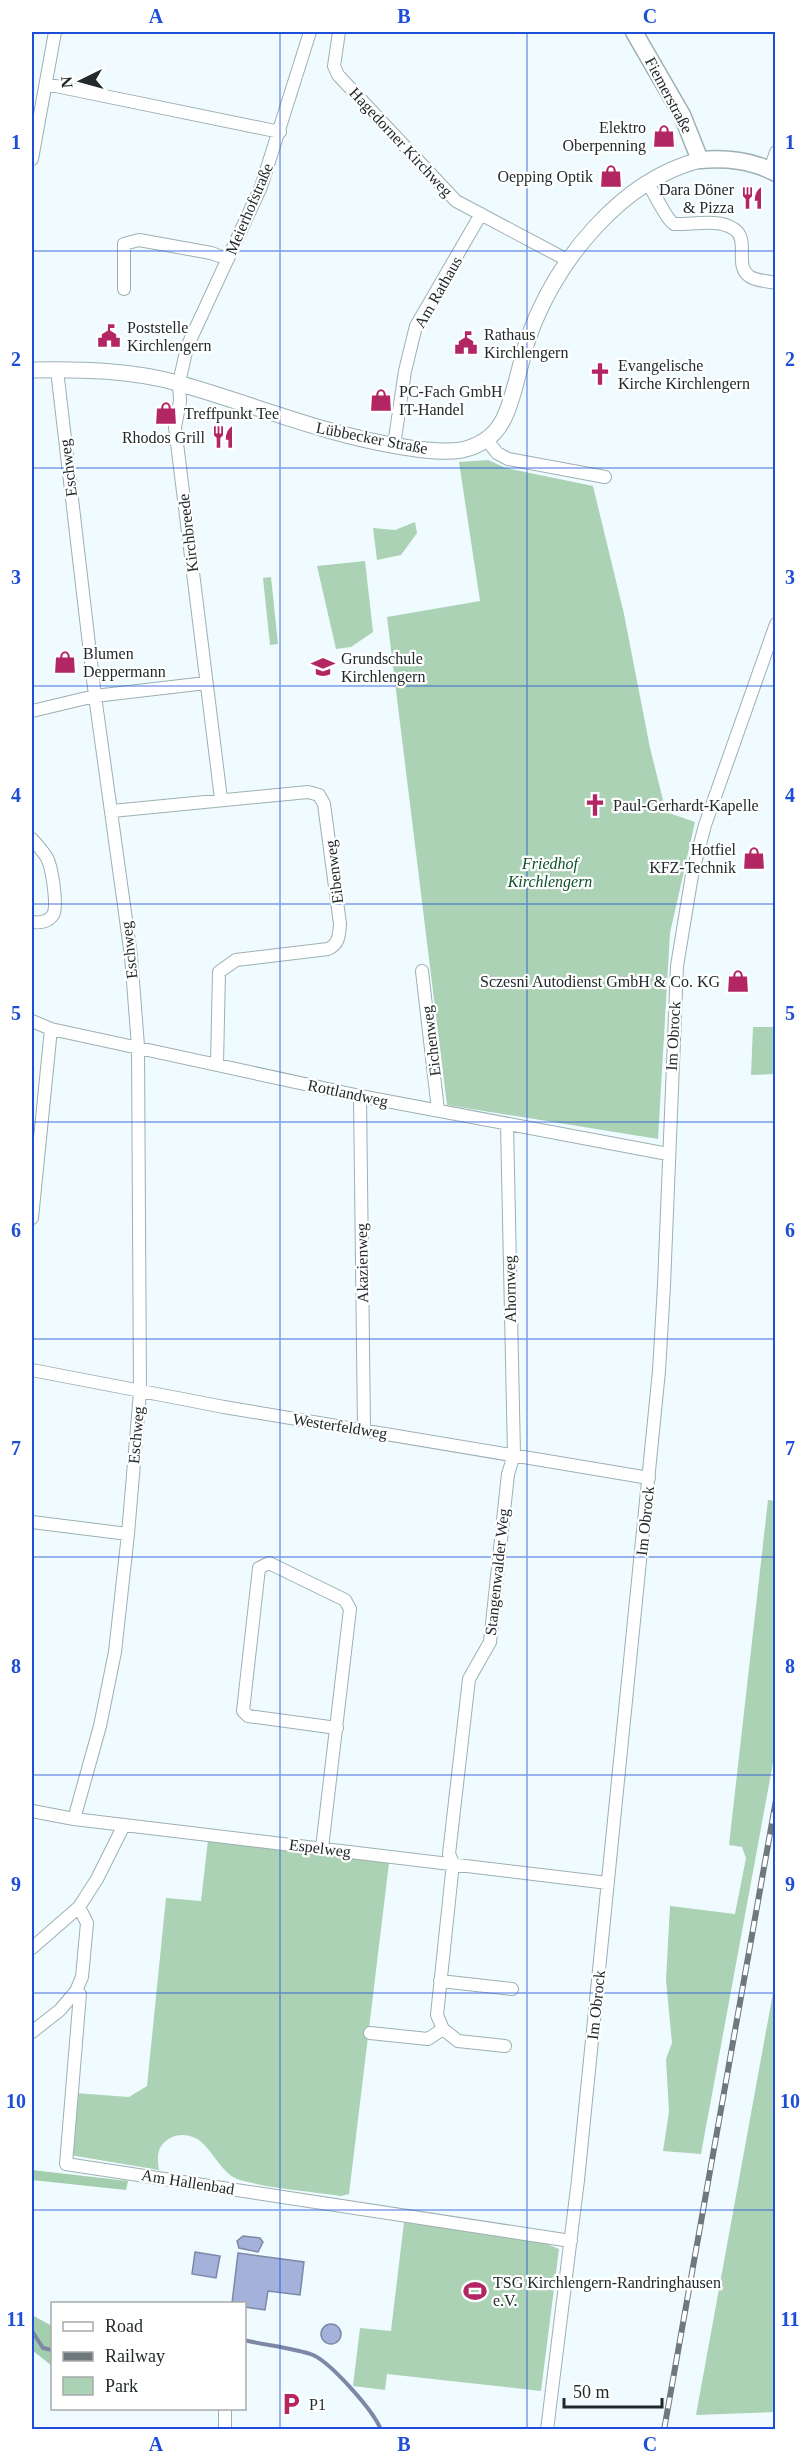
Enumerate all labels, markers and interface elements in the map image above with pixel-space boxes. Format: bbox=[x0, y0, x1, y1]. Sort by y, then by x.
text: A bbox=[149, 5, 164, 27]
text: B bbox=[397, 5, 411, 27]
text: C bbox=[643, 5, 657, 27]
north arrow bbox=[51, 51, 111, 111]
street label: Fiemerstraße bbox=[642, 54, 696, 136]
text: N bbox=[58, 75, 76, 89]
street label: Hagedorner Kirchweg bbox=[345, 84, 456, 201]
place label: Elektro Oberpenning bbox=[562, 119, 646, 155]
shop icon: Elektro Oberpenning bbox=[651, 123, 677, 149]
text: 1 bbox=[11, 131, 21, 153]
text: 1 bbox=[785, 131, 795, 153]
street label: Meierhofstraße bbox=[222, 161, 276, 257]
shop icon: Oepping Optik bbox=[598, 163, 624, 189]
place label: Oepping Optik bbox=[497, 168, 593, 186]
place label: Dara Döner & Pizza bbox=[659, 181, 735, 216]
restaurant icon: Dara Döner & Pizza bbox=[739, 185, 765, 211]
street label: Am Rathaus bbox=[411, 253, 465, 331]
place label: Poststelle Kirchlengern bbox=[127, 319, 211, 355]
public building icon: Poststelle Kirchlengern bbox=[96, 323, 122, 349]
place label: Rathaus Kirchlengern bbox=[484, 326, 568, 362]
public building icon: Rathaus Kirchlengern bbox=[453, 330, 479, 356]
text: 2 bbox=[11, 348, 21, 370]
text: 2 bbox=[785, 348, 795, 370]
place label: Evangelische Kirche Kirchlengern bbox=[618, 357, 750, 393]
church icon: Evangelische Kirche Kirchlengern bbox=[587, 361, 613, 387]
place label: PC-Fach GmbH IT-Handel bbox=[399, 383, 503, 418]
shop icon: PC-Fach GmbH IT-Handel bbox=[368, 387, 394, 413]
shop icon: Treffpunkt Tee bbox=[153, 400, 179, 426]
place label: Treffpunkt Tee bbox=[184, 405, 279, 423]
street label: Lübbecker Straße bbox=[315, 419, 429, 457]
restaurant icon: Rhodos Grill bbox=[210, 424, 236, 450]
place label: Rhodos Grill bbox=[122, 429, 206, 446]
street label: Eschweg bbox=[56, 438, 81, 498]
street label: Kirchbreede bbox=[175, 493, 201, 573]
text: 3 bbox=[11, 566, 21, 588]
text: 3 bbox=[785, 566, 795, 588]
place label: Blumen Deppermann bbox=[83, 645, 166, 681]
shop icon: Blumen Deppermann bbox=[52, 649, 78, 675]
place label: Grundschule Kirchlengern bbox=[341, 650, 425, 686]
school or university icon: Grundschule Kirchlengern bbox=[310, 654, 336, 680]
text: 4 bbox=[11, 784, 21, 806]
text: 4 bbox=[785, 784, 795, 806]
church icon: Paul-Gerhardt-Kapelle bbox=[582, 792, 608, 818]
place label: Paul-Gerhardt-Kapelle bbox=[613, 797, 759, 815]
street label: Eibenweg bbox=[322, 839, 347, 905]
place label: Hotfiel KFZ-Technik bbox=[649, 841, 737, 876]
shop icon: Hotfiel KFZ-Technik bbox=[741, 845, 767, 871]
park label: Friedhof Kirchlengern bbox=[507, 855, 592, 891]
street label: Eschweg bbox=[118, 920, 141, 980]
shop icon: Sczesni Autodienst GmbH & Co. KG bbox=[725, 968, 751, 994]
place label: Sczesni Autodienst GmbH & Co. KG bbox=[480, 973, 720, 990]
street label: Im Obrock bbox=[663, 1001, 683, 1071]
text: 5 bbox=[11, 1002, 21, 1024]
text: 5 bbox=[785, 1002, 795, 1024]
street label: Eichenweg bbox=[418, 1005, 445, 1077]
street label: Rottlandweg bbox=[306, 1076, 390, 1111]
text: 6 bbox=[11, 1219, 21, 1241]
text: 6 bbox=[785, 1219, 795, 1241]
street label: Akazienweg bbox=[353, 1223, 372, 1303]
street label: Ahornweg bbox=[501, 1255, 520, 1323]
street label: Eschweg bbox=[125, 1405, 148, 1465]
street label: Westerfeldweg bbox=[291, 1410, 389, 1443]
text: 7 bbox=[11, 1437, 21, 1459]
text: 7 bbox=[785, 1437, 795, 1459]
street label: Im Obrock bbox=[633, 1485, 657, 1557]
street label: Stangenwalder Weg bbox=[482, 1508, 513, 1637]
text: 8 bbox=[11, 1655, 21, 1677]
text: 8 bbox=[785, 1655, 795, 1677]
street label: Espelweg bbox=[288, 1836, 352, 1861]
text: 9 bbox=[11, 1873, 21, 1895]
text: 9 bbox=[785, 1873, 795, 1895]
street label: Im Obrock bbox=[584, 1969, 608, 2041]
text: 10 bbox=[6, 2090, 26, 2112]
text: 10 bbox=[780, 2090, 800, 2112]
street label: Am Hallenbad bbox=[140, 2166, 236, 2198]
place label: TSG Kirchlengern-Randringhausen e.V. bbox=[493, 2274, 721, 2309]
sports icon: TSG Kirchlengern-Randringhausen e.V. bbox=[462, 2278, 488, 2304]
legend bbox=[51, 2302, 246, 2410]
text: 11 bbox=[7, 2308, 25, 2330]
text: 11 bbox=[781, 2308, 799, 2330]
text: Road bbox=[105, 2316, 143, 2336]
text: Railway bbox=[105, 2346, 165, 2366]
scale bar bbox=[564, 2371, 662, 2409]
text: Park bbox=[105, 2376, 138, 2396]
text: 50 m bbox=[573, 2382, 610, 2402]
parking icon: P1 bbox=[278, 2391, 304, 2417]
place label: P1 bbox=[309, 2396, 326, 2413]
text: A bbox=[149, 2433, 164, 2455]
text: B bbox=[397, 2433, 411, 2455]
text: C bbox=[643, 2433, 657, 2455]

